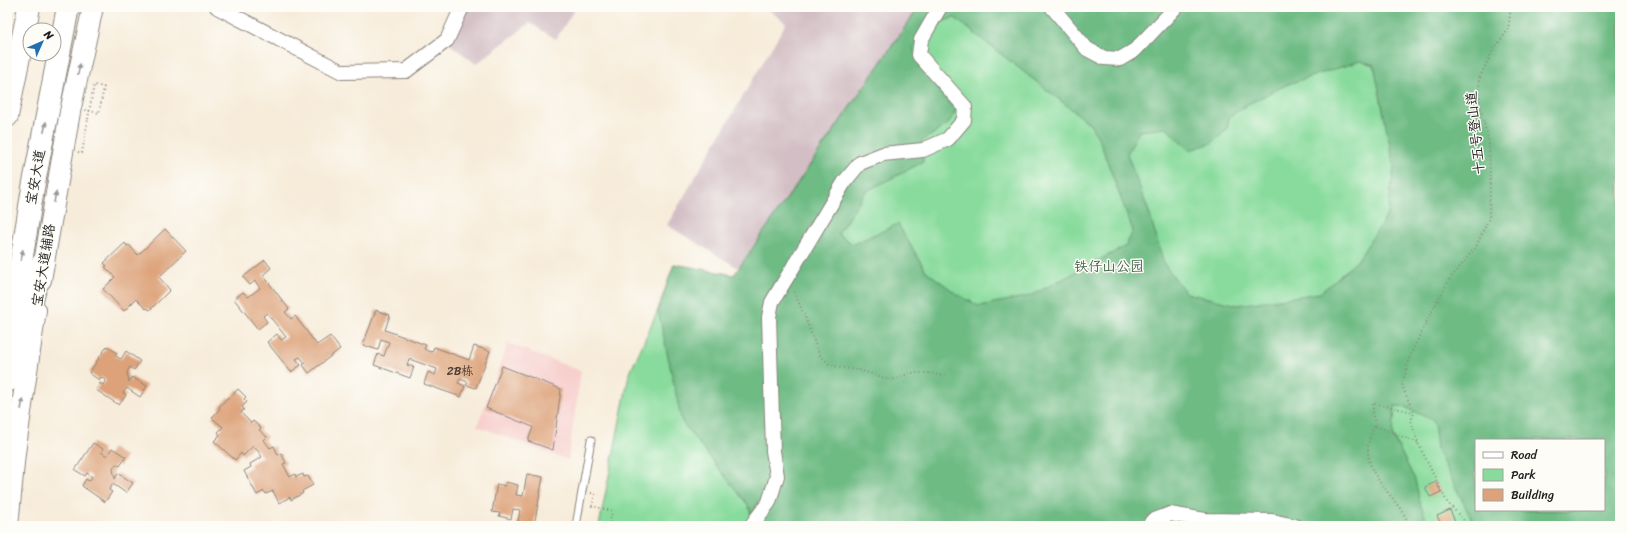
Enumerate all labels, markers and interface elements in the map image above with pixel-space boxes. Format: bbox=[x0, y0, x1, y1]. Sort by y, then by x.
north arrow bbox=[22, 22, 62, 62]
text: N bbox=[39, 25, 58, 45]
one-way arrow bbox=[77, 63, 83, 75]
street label: 十五号登山道 bbox=[1459, 90, 1492, 176]
one-way arrow bbox=[42, 120, 48, 133]
street label: 宝安大道 bbox=[18, 147, 53, 207]
one-way arrow bbox=[52, 190, 58, 203]
street label: 宝安大道辅路 bbox=[25, 222, 62, 309]
one-way arrow bbox=[19, 249, 25, 261]
park label: 铁仔山公园 bbox=[1074, 254, 1144, 279]
house number: 2B栋 bbox=[447, 360, 473, 382]
one-way arrow bbox=[19, 398, 25, 410]
legend bbox=[1475, 439, 1605, 511]
text: Road bbox=[1511, 444, 1538, 466]
text: Park bbox=[1511, 464, 1536, 486]
text: Building bbox=[1511, 484, 1554, 506]

